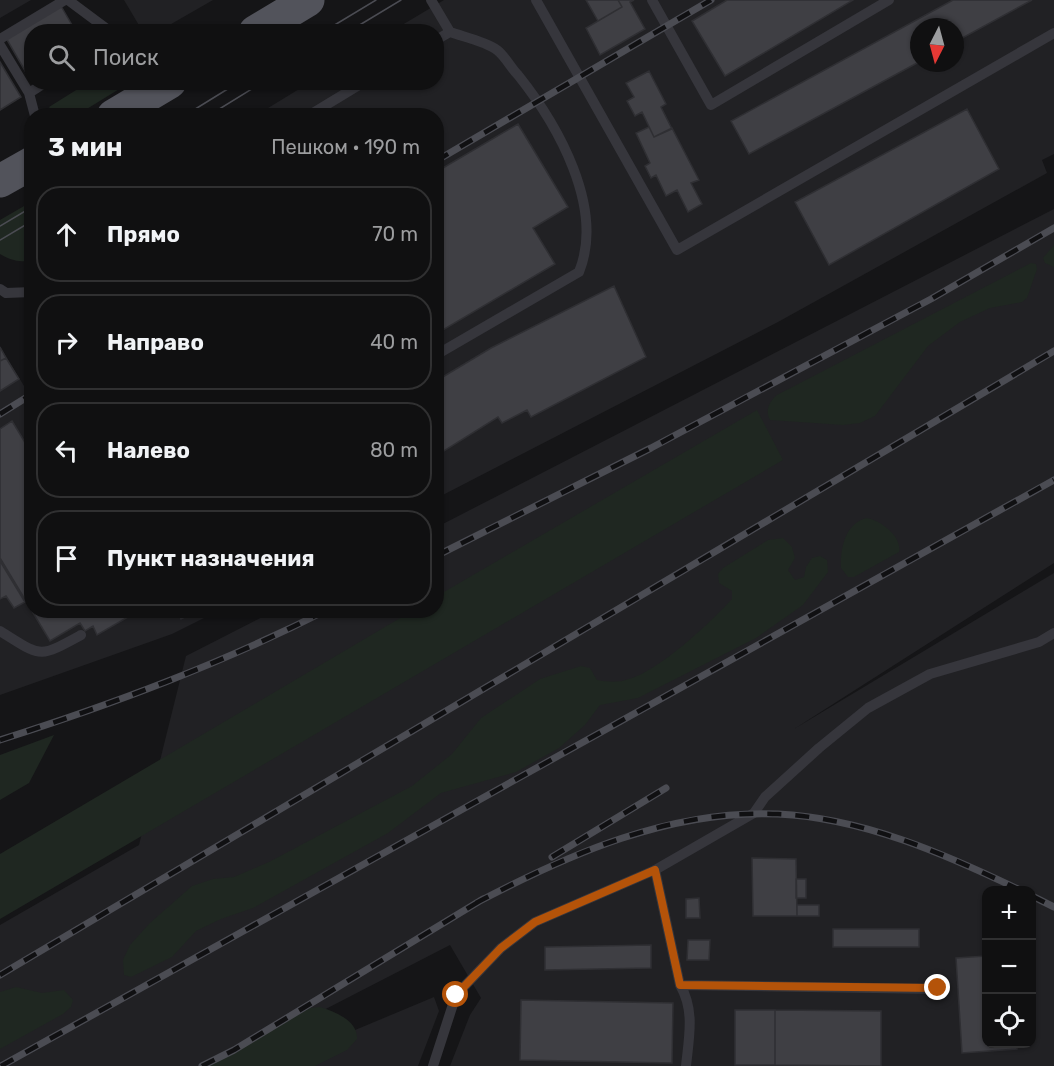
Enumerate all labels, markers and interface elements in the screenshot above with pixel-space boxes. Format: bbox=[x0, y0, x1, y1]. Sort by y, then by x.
north arrow bbox=[910, 18, 964, 72]
search box bbox=[24, 24, 444, 90]
icon: search bbox=[45, 41, 78, 74]
text: Поиск bbox=[93, 44, 159, 71]
text: 3 мин bbox=[48, 132, 123, 163]
text: Пешком · 190 m bbox=[271, 135, 420, 159]
icon: ahead bbox=[50, 218, 83, 251]
text: Прямо bbox=[107, 221, 180, 248]
text: 70 m bbox=[372, 222, 418, 246]
icon: right bbox=[50, 326, 83, 359]
text: Направо bbox=[107, 329, 204, 356]
text: 40 m bbox=[370, 330, 418, 354]
icon: left bbox=[50, 434, 83, 467]
text: Налево bbox=[107, 437, 190, 464]
text: 80 m bbox=[370, 438, 418, 462]
icon: arrive bbox=[50, 542, 83, 575]
text: Пункт назначения bbox=[107, 545, 315, 572]
map controls bbox=[982, 886, 1036, 1048]
button: + bbox=[982, 886, 1036, 940]
button: − bbox=[982, 940, 1036, 994]
route end bbox=[924, 974, 950, 1000]
route start bbox=[442, 981, 468, 1007]
button: locate bbox=[982, 994, 1036, 1048]

